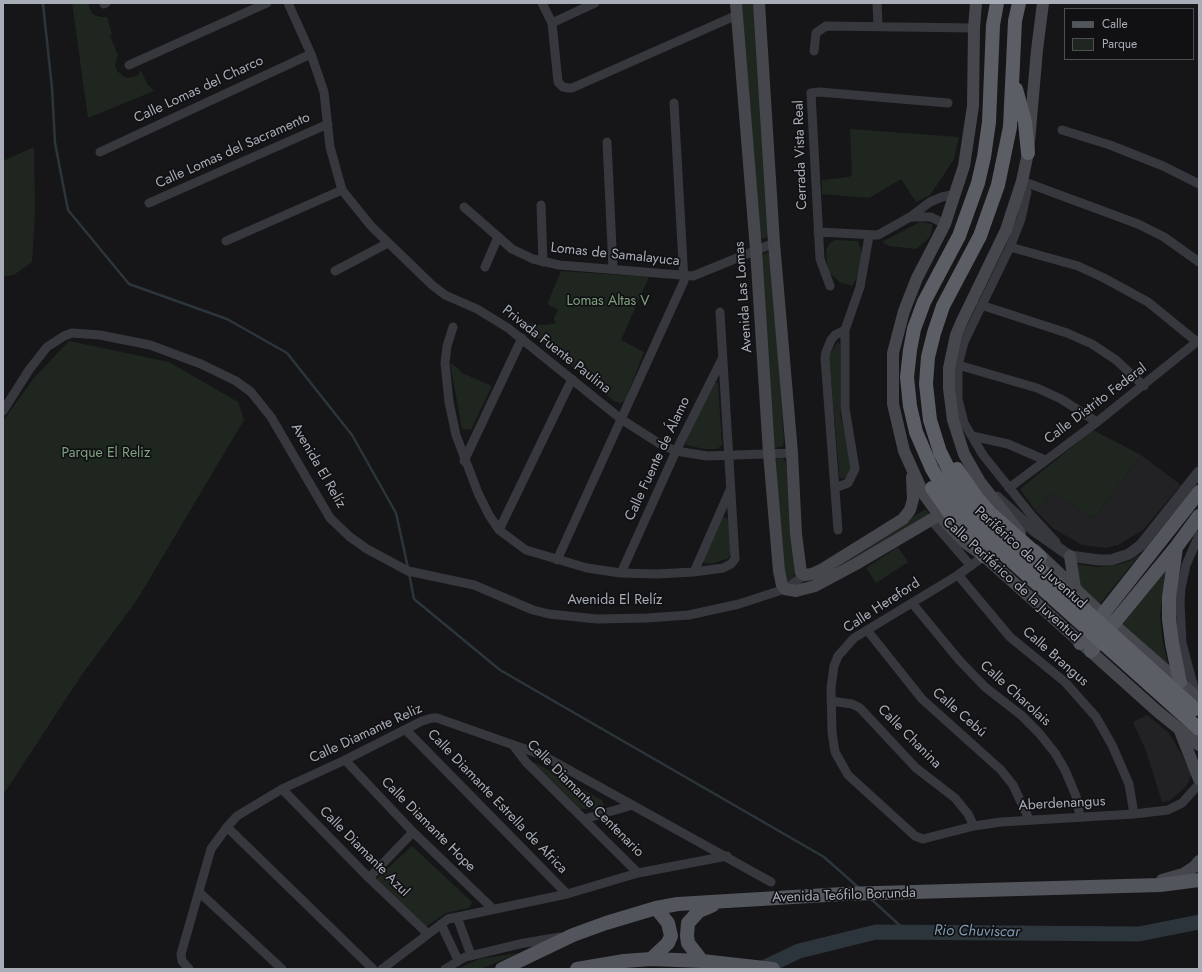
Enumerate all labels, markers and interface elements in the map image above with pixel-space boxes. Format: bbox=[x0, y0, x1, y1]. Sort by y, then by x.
legend bbox=[1064, 8, 1194, 60]
text: Calle bbox=[1102, 15, 1128, 33]
text: Parque bbox=[1102, 35, 1137, 53]
street label: Calle Lomas del Charco bbox=[132, 53, 266, 127]
street label: Cerrada Vista Real bbox=[791, 100, 811, 210]
street label: Calle Lomas del Sacramento bbox=[153, 109, 313, 193]
street label: Lomas de Samalayuca bbox=[550, 240, 680, 270]
street label: Avenida Las Lomas bbox=[732, 241, 756, 353]
park label: Lomas Altas V bbox=[566, 294, 650, 310]
street label: Privada Fuente Paulina bbox=[498, 302, 614, 398]
street label: Calle Distrito Federal bbox=[1042, 360, 1150, 448]
street label: Calle Fuente de Álamo bbox=[622, 394, 694, 524]
street label: Avenida El Relíz bbox=[287, 421, 349, 511]
park label: Parque El Reliz bbox=[62, 446, 150, 462]
street label: Periférico de la Juventud bbox=[971, 503, 1089, 613]
street label: Calle Periférico de la Juventud bbox=[939, 514, 1083, 646]
street label: Calle Hereford bbox=[841, 575, 923, 637]
street label: Avenida El Relíz bbox=[567, 593, 663, 609]
street label: Calle Brangus bbox=[1019, 624, 1091, 690]
street label: Calle Charolais bbox=[976, 658, 1054, 730]
street label: Calle Cebú bbox=[928, 685, 990, 741]
street label: Calle Diamante Reliz bbox=[307, 701, 425, 767]
street label: Calle Chanina bbox=[874, 702, 944, 772]
street label: Calle Diamante Estrella de Africa bbox=[423, 726, 571, 878]
street label: Calle Diamante Centenario bbox=[523, 737, 647, 861]
street label: Calle Diamante Hope bbox=[377, 774, 479, 876]
street label: Aberdenangus bbox=[1018, 793, 1106, 815]
street label: Calle Diamante Azul bbox=[315, 803, 413, 901]
street label: Avenida Teófilo Borunda bbox=[772, 885, 916, 907]
water label: Rio Chuviscar bbox=[934, 922, 1020, 942]

